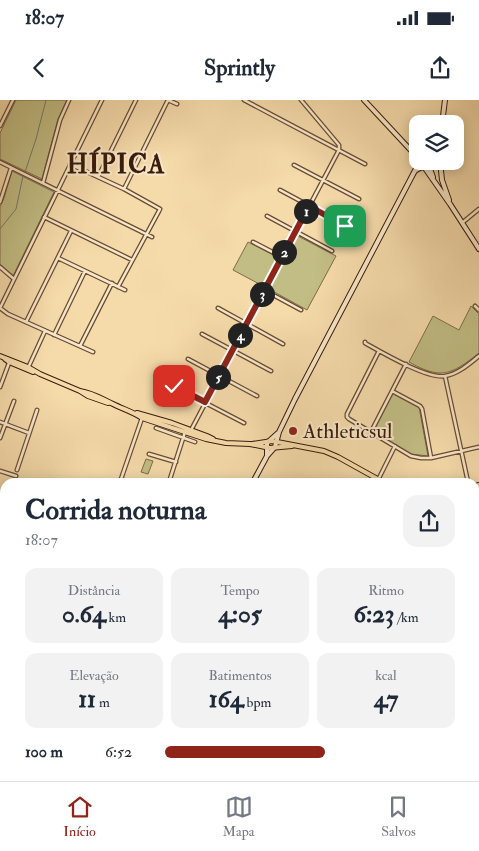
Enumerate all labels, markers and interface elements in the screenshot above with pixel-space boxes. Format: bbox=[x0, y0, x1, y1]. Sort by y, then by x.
text: 18:07 bbox=[25, 6, 64, 30]
icon: back bbox=[25, 54, 53, 82]
text: Sprintly bbox=[204, 54, 275, 82]
icon: share bbox=[426, 54, 454, 82]
map controls bbox=[409, 115, 464, 170]
button: layers bbox=[409, 115, 464, 170]
district label: HÍPICA bbox=[67, 146, 165, 181]
pin: 1 bbox=[294, 198, 318, 224]
text: 1 bbox=[304, 203, 309, 220]
pin bbox=[324, 205, 366, 247]
icon: arrive bbox=[331, 212, 359, 240]
pin: 2 bbox=[272, 240, 296, 264]
text: 2 bbox=[281, 244, 288, 261]
pin: 3 bbox=[250, 282, 274, 306]
text: 3 bbox=[260, 286, 265, 303]
pin: 4 bbox=[228, 322, 252, 348]
text: 4 bbox=[237, 327, 244, 344]
pin: 5 bbox=[206, 364, 230, 390]
pin bbox=[153, 365, 195, 407]
text: 5 bbox=[215, 369, 222, 386]
icon: check bbox=[160, 372, 188, 400]
place label: Athleticsul bbox=[302, 418, 393, 445]
marker: Athleticsul bbox=[287, 425, 299, 437]
text: Corrida noturna bbox=[25, 493, 206, 528]
button: share bbox=[403, 495, 455, 547]
text: 18:07 bbox=[25, 530, 58, 550]
text: Distância bbox=[68, 582, 120, 599]
text: Tempo bbox=[220, 582, 260, 599]
text: Ritmo bbox=[368, 582, 404, 599]
text: 0.64 bbox=[62, 599, 106, 630]
text: 4:05 bbox=[218, 599, 262, 630]
text: 6:23 bbox=[353, 599, 394, 630]
text: km bbox=[106, 609, 126, 626]
text: /km bbox=[394, 609, 419, 626]
text: Elevação bbox=[69, 667, 119, 684]
text: Batimentos bbox=[208, 667, 272, 684]
text: kcal bbox=[375, 667, 397, 684]
text: 11 bbox=[78, 684, 96, 715]
text: 164 bbox=[209, 684, 244, 715]
text: 47 bbox=[374, 684, 398, 715]
text: m bbox=[96, 694, 110, 711]
text: bpm bbox=[244, 694, 271, 711]
text: 100 m bbox=[25, 742, 63, 762]
text: 6:52 bbox=[105, 742, 132, 762]
tab: Início bbox=[63, 793, 96, 840]
tab: Mapa bbox=[222, 793, 255, 840]
tab: Salvos bbox=[381, 793, 416, 840]

